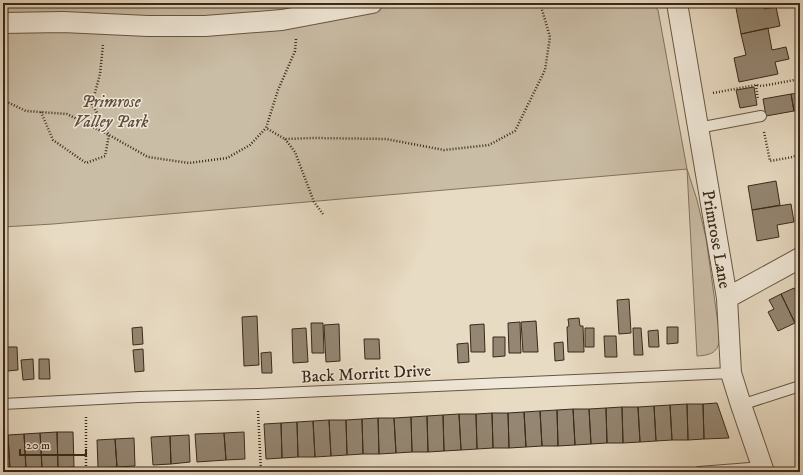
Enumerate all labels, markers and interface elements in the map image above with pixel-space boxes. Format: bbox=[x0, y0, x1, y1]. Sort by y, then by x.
park label: Primrose Valley Park bbox=[74, 91, 149, 133]
street label: Primrose Lane bbox=[697, 188, 736, 290]
street label: Back Morritt Drive bbox=[300, 360, 432, 388]
scale bar bbox=[20, 431, 86, 457]
text: 20 m bbox=[26, 438, 50, 453]

